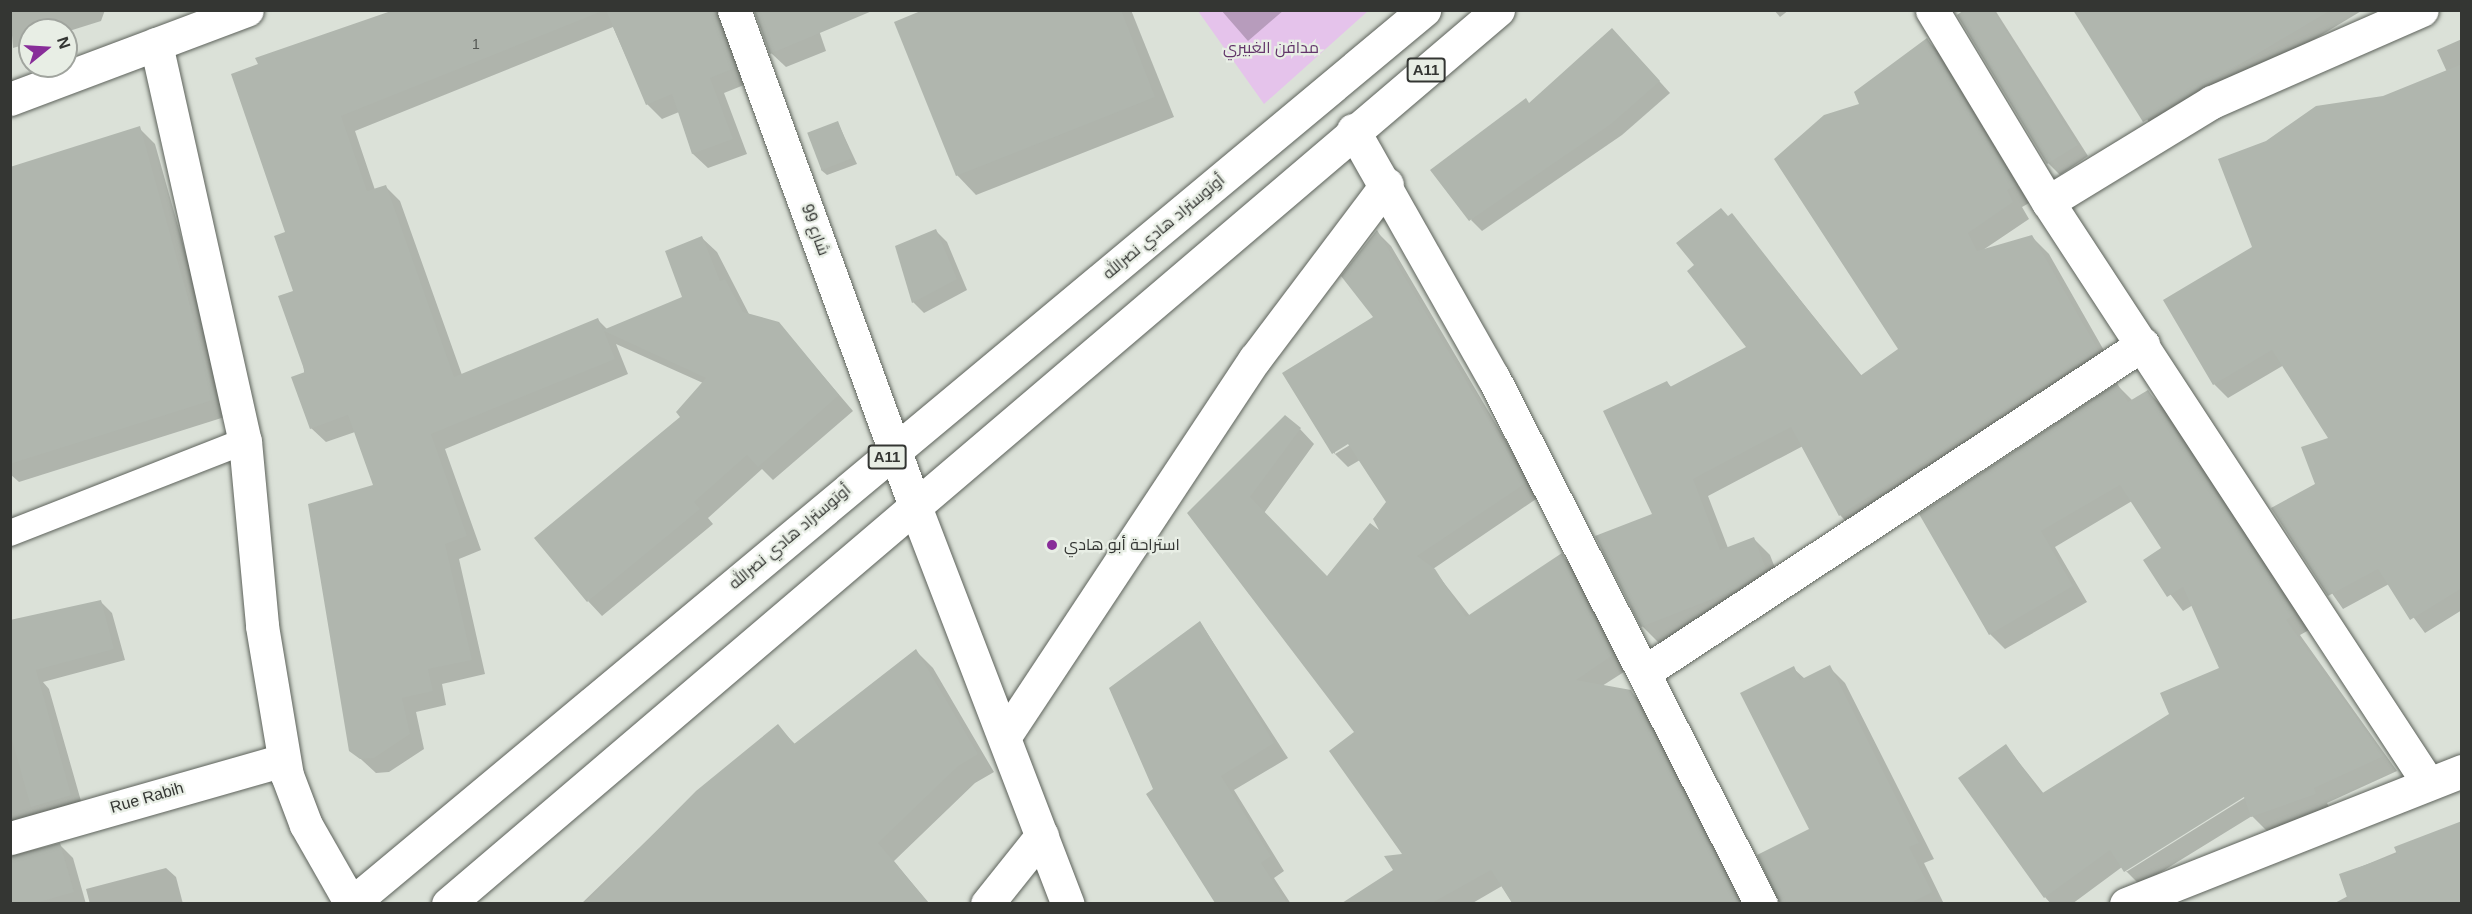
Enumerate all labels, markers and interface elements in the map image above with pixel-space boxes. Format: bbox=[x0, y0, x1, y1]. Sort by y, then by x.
north arrow bbox=[18, 18, 78, 78]
text: N bbox=[54, 35, 74, 51]
house number: 1 bbox=[472, 36, 480, 52]
park label: مدافن الغبيري bbox=[1223, 38, 1319, 58]
road number: A11 bbox=[1406, 58, 1446, 82]
street label: أوتوستراد هادي نصرالله bbox=[1099, 170, 1229, 284]
street label: شارع 99 bbox=[797, 202, 833, 258]
road number: A11 bbox=[868, 445, 906, 469]
street label: أوتوستراد هادي نصرالله bbox=[725, 480, 855, 594]
place label: استراحة أبو هادي bbox=[1064, 535, 1180, 555]
marker: استراحة أبو هادي bbox=[1045, 538, 1059, 552]
street label: Rue Rabih bbox=[108, 778, 186, 818]

